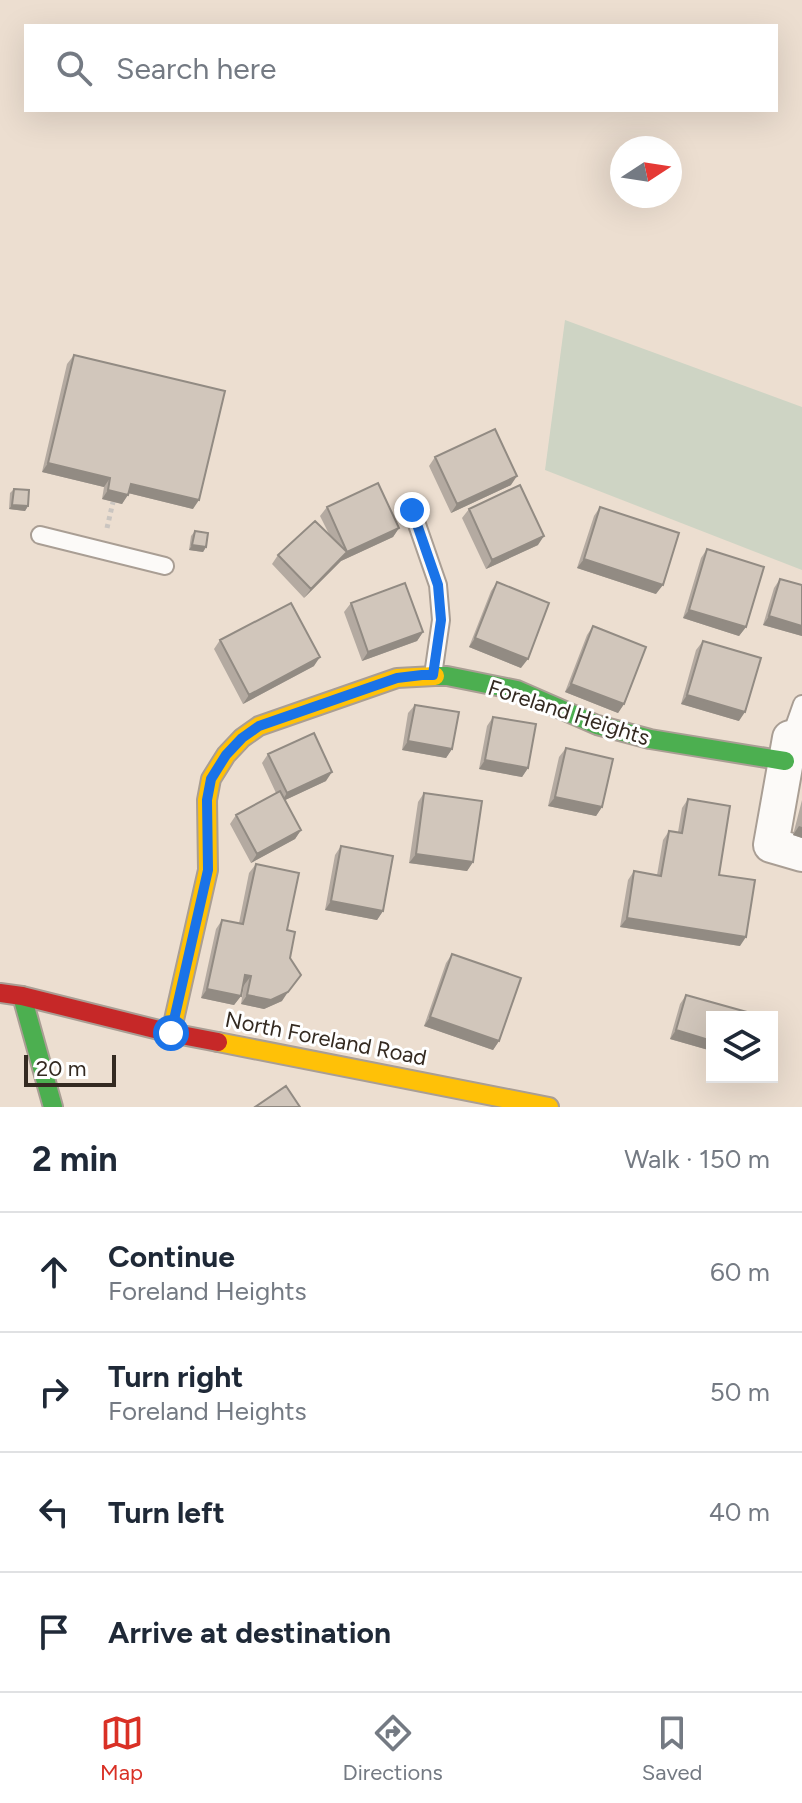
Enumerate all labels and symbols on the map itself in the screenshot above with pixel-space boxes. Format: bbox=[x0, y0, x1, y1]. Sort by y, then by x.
north arrow bbox=[610, 136, 682, 208]
route end bbox=[394, 492, 430, 528]
street label: Foreland Heights bbox=[485, 674, 653, 751]
street label: North Foreland Road bbox=[223, 1006, 429, 1071]
route start bbox=[153, 1015, 189, 1051]
scale bar bbox=[24, 1051, 116, 1087]

